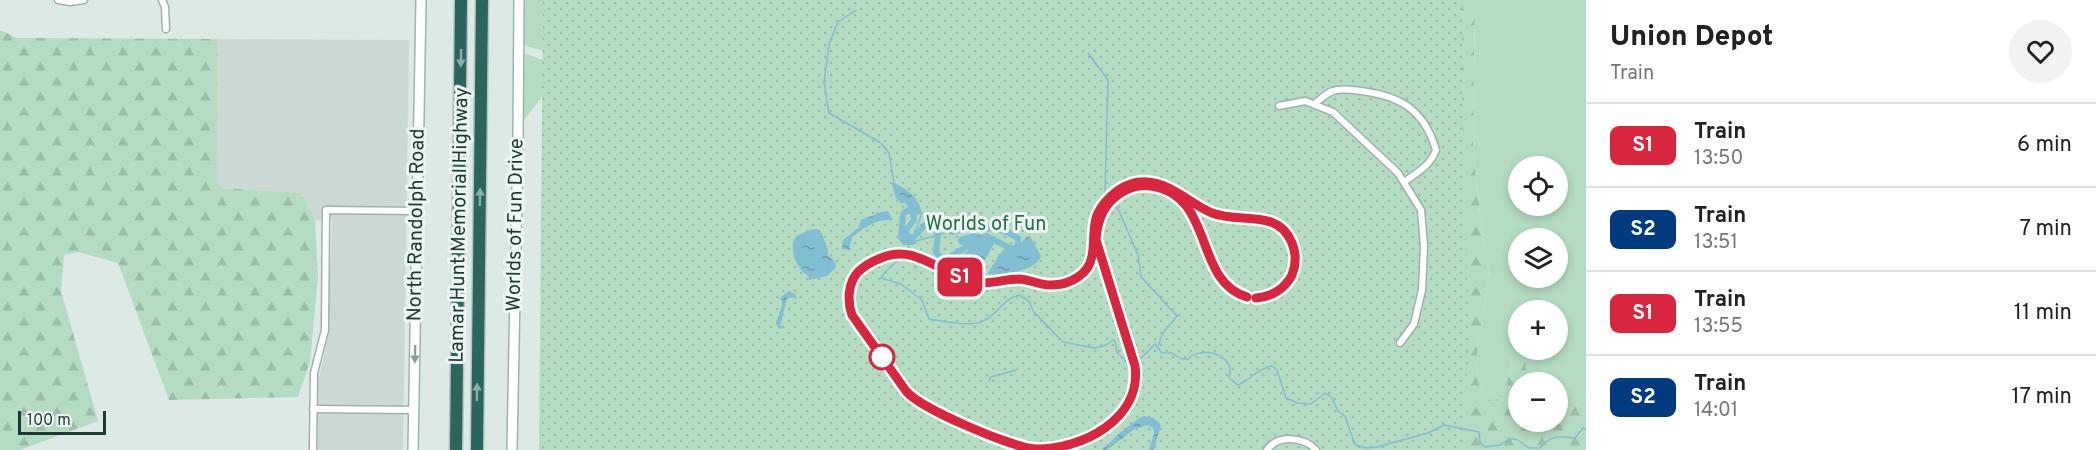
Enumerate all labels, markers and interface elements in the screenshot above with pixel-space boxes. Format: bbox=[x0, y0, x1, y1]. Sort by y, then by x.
text: Union Depot bbox=[1610, 20, 1773, 56]
button: heart bbox=[2009, 20, 2072, 83]
one-way arrow bbox=[456, 49, 466, 68]
text: Train bbox=[1610, 61, 1654, 87]
street label: Lamar Hunt Memorial Highway bbox=[445, 87, 475, 363]
text: Train bbox=[1694, 119, 1746, 146]
street label: North Randolph Road bbox=[402, 128, 432, 322]
text: S1 bbox=[1632, 132, 1654, 159]
text: 6 min bbox=[2017, 132, 2072, 159]
street label: Worlds of Fun Drive bbox=[501, 138, 531, 312]
text: 13:50 bbox=[1694, 146, 1743, 172]
map controls bbox=[1508, 156, 1568, 432]
button: locate bbox=[1508, 156, 1568, 216]
one-way arrow bbox=[475, 187, 485, 206]
text: Train bbox=[1694, 203, 1746, 230]
park label: Worlds of Fun bbox=[925, 212, 1047, 238]
text: S2 bbox=[1630, 216, 1656, 243]
text: 7 min bbox=[2020, 216, 2072, 243]
button: layers bbox=[1508, 228, 1568, 288]
text: 13:51 bbox=[1694, 230, 1738, 256]
line badge: S1 bbox=[933, 258, 987, 296]
text: S1 bbox=[949, 264, 971, 291]
text: Train bbox=[1694, 287, 1746, 314]
button: + bbox=[1508, 300, 1568, 360]
text: S1 bbox=[1632, 300, 1654, 327]
text: 11 min bbox=[2014, 300, 2072, 327]
text: 13:55 bbox=[1694, 314, 1743, 340]
one-way arrow bbox=[410, 344, 419, 363]
unlabelled marker bbox=[869, 344, 895, 370]
text: Train bbox=[1694, 371, 1746, 398]
button: − bbox=[1508, 372, 1568, 432]
one-way arrow bbox=[473, 382, 482, 401]
text: S2 bbox=[1630, 384, 1656, 411]
text: 17 min bbox=[2012, 384, 2072, 411]
text: 14:01 bbox=[1694, 398, 1738, 424]
scale bar bbox=[18, 408, 106, 436]
text: 100 m bbox=[27, 411, 71, 431]

